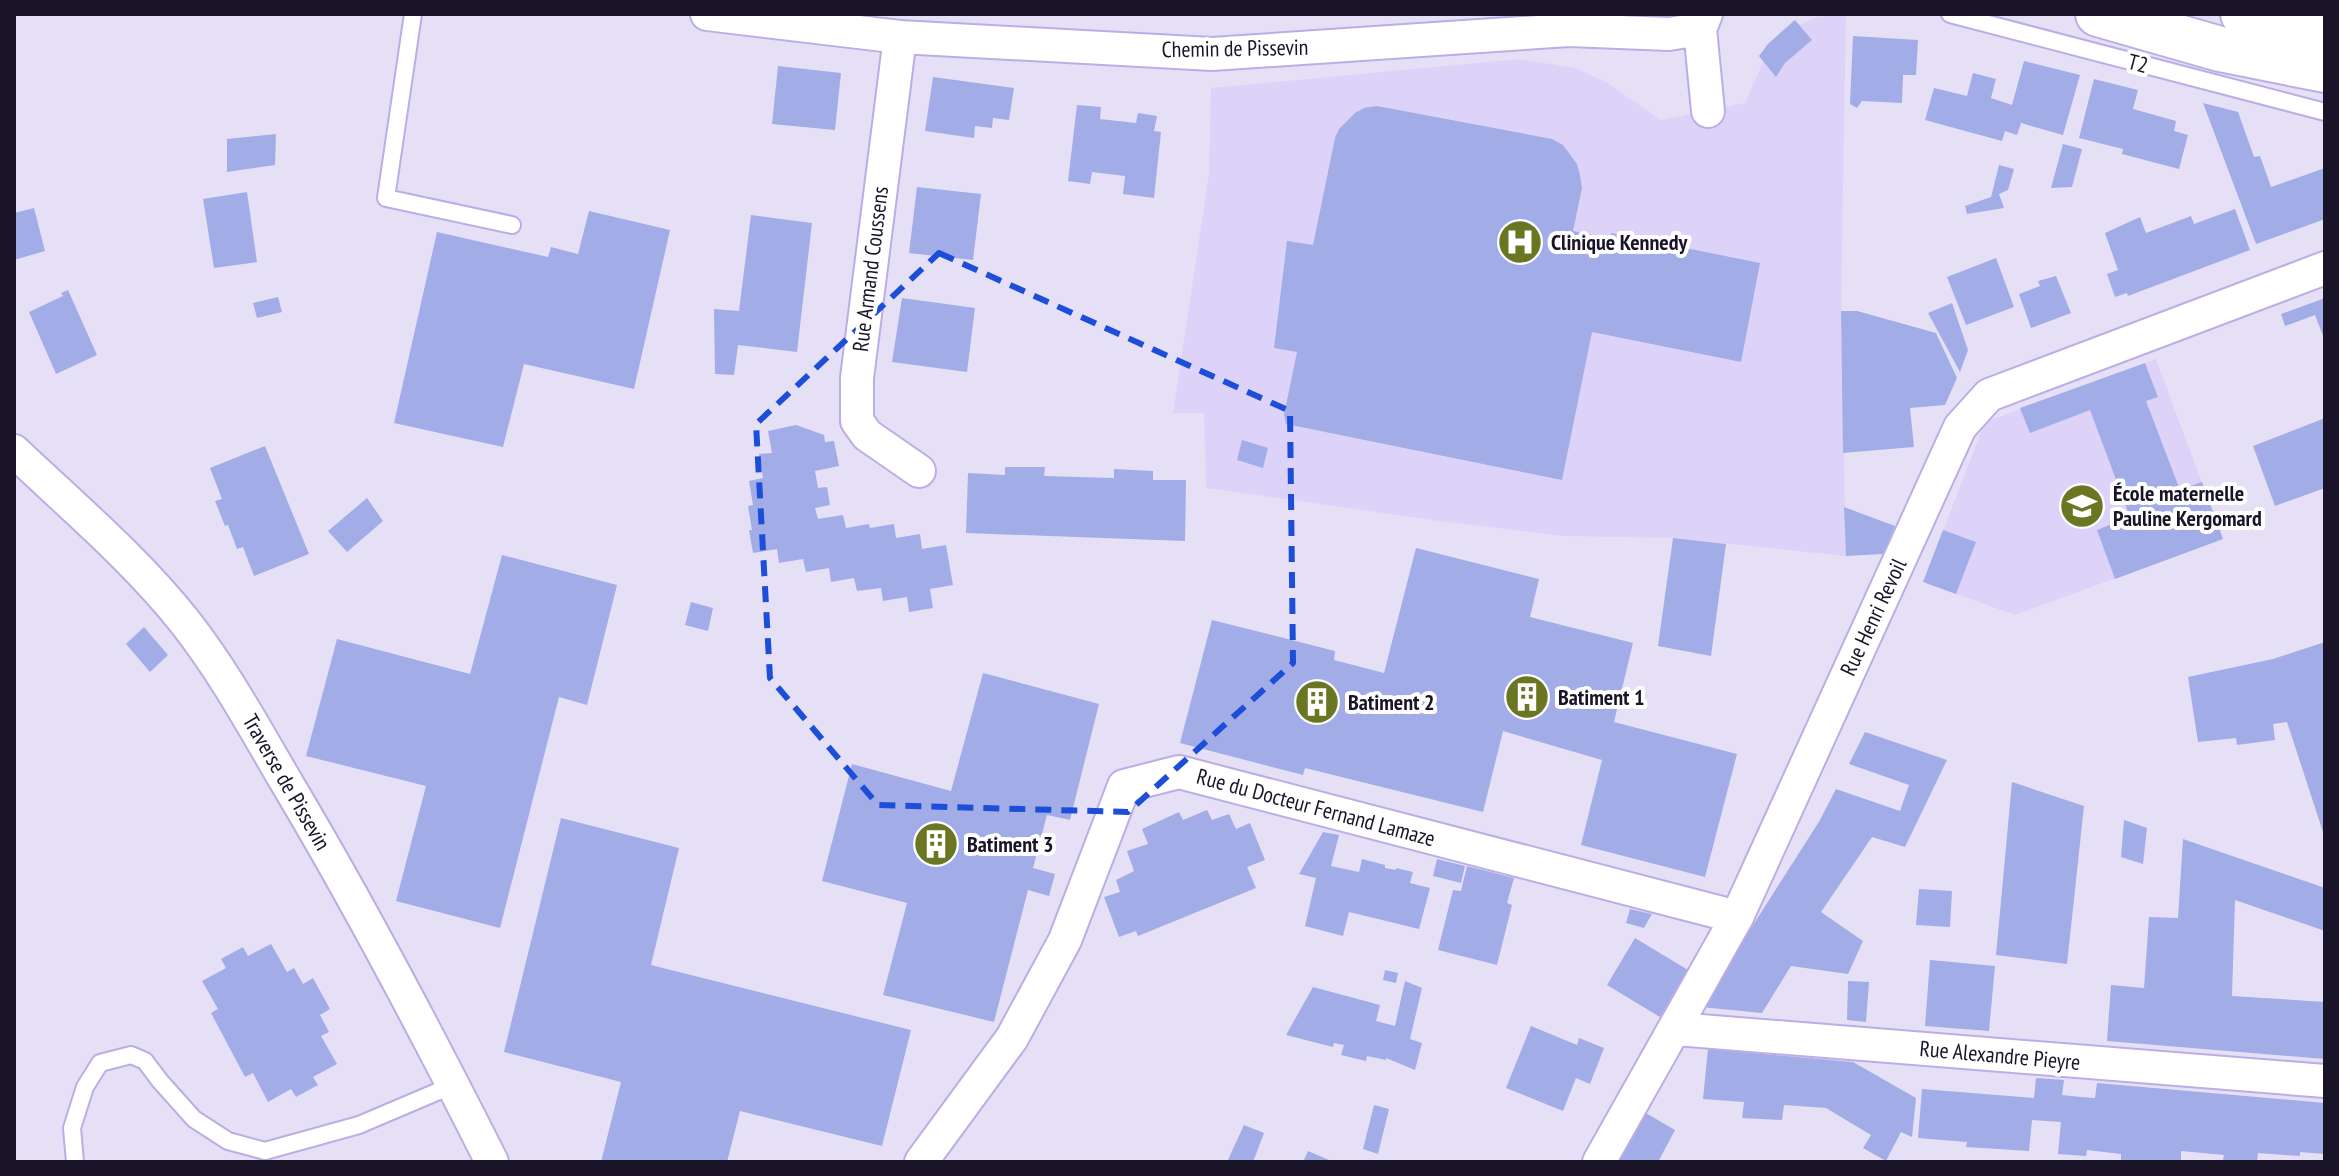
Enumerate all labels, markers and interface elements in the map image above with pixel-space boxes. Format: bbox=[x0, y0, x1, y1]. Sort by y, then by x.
street label: Chemin de Pissevin bbox=[1161, 33, 1309, 63]
street label: T2 bbox=[2125, 47, 2151, 79]
street label: Rue Armand Coussens bbox=[846, 185, 894, 353]
hospital icon: Clinique Kennedy bbox=[1496, 218, 1544, 266]
place label: Clinique Kennedy bbox=[1551, 228, 1689, 256]
place label: École maternelle Pauline Kergomard bbox=[2113, 479, 2262, 532]
school or university icon: École maternelle Pauline Kergomard bbox=[2058, 482, 2106, 530]
street label: Rue Henri Revoil bbox=[1834, 553, 1913, 680]
building icon: Batiment 1 bbox=[1503, 673, 1551, 721]
building icon: Batiment 2 bbox=[1293, 678, 1341, 726]
place label: Batiment 1 bbox=[1558, 683, 1645, 711]
place label: Batiment 2 bbox=[1348, 688, 1435, 716]
street label: Traverse de Pissevin bbox=[237, 709, 337, 855]
street label: Rue du Docteur Fernand Lamaze bbox=[1194, 762, 1438, 852]
building icon: Batiment 3 bbox=[912, 820, 960, 868]
place label: Batiment 3 bbox=[967, 830, 1054, 858]
street label: Rue Alexandre Pieyre bbox=[1919, 1034, 2081, 1076]

